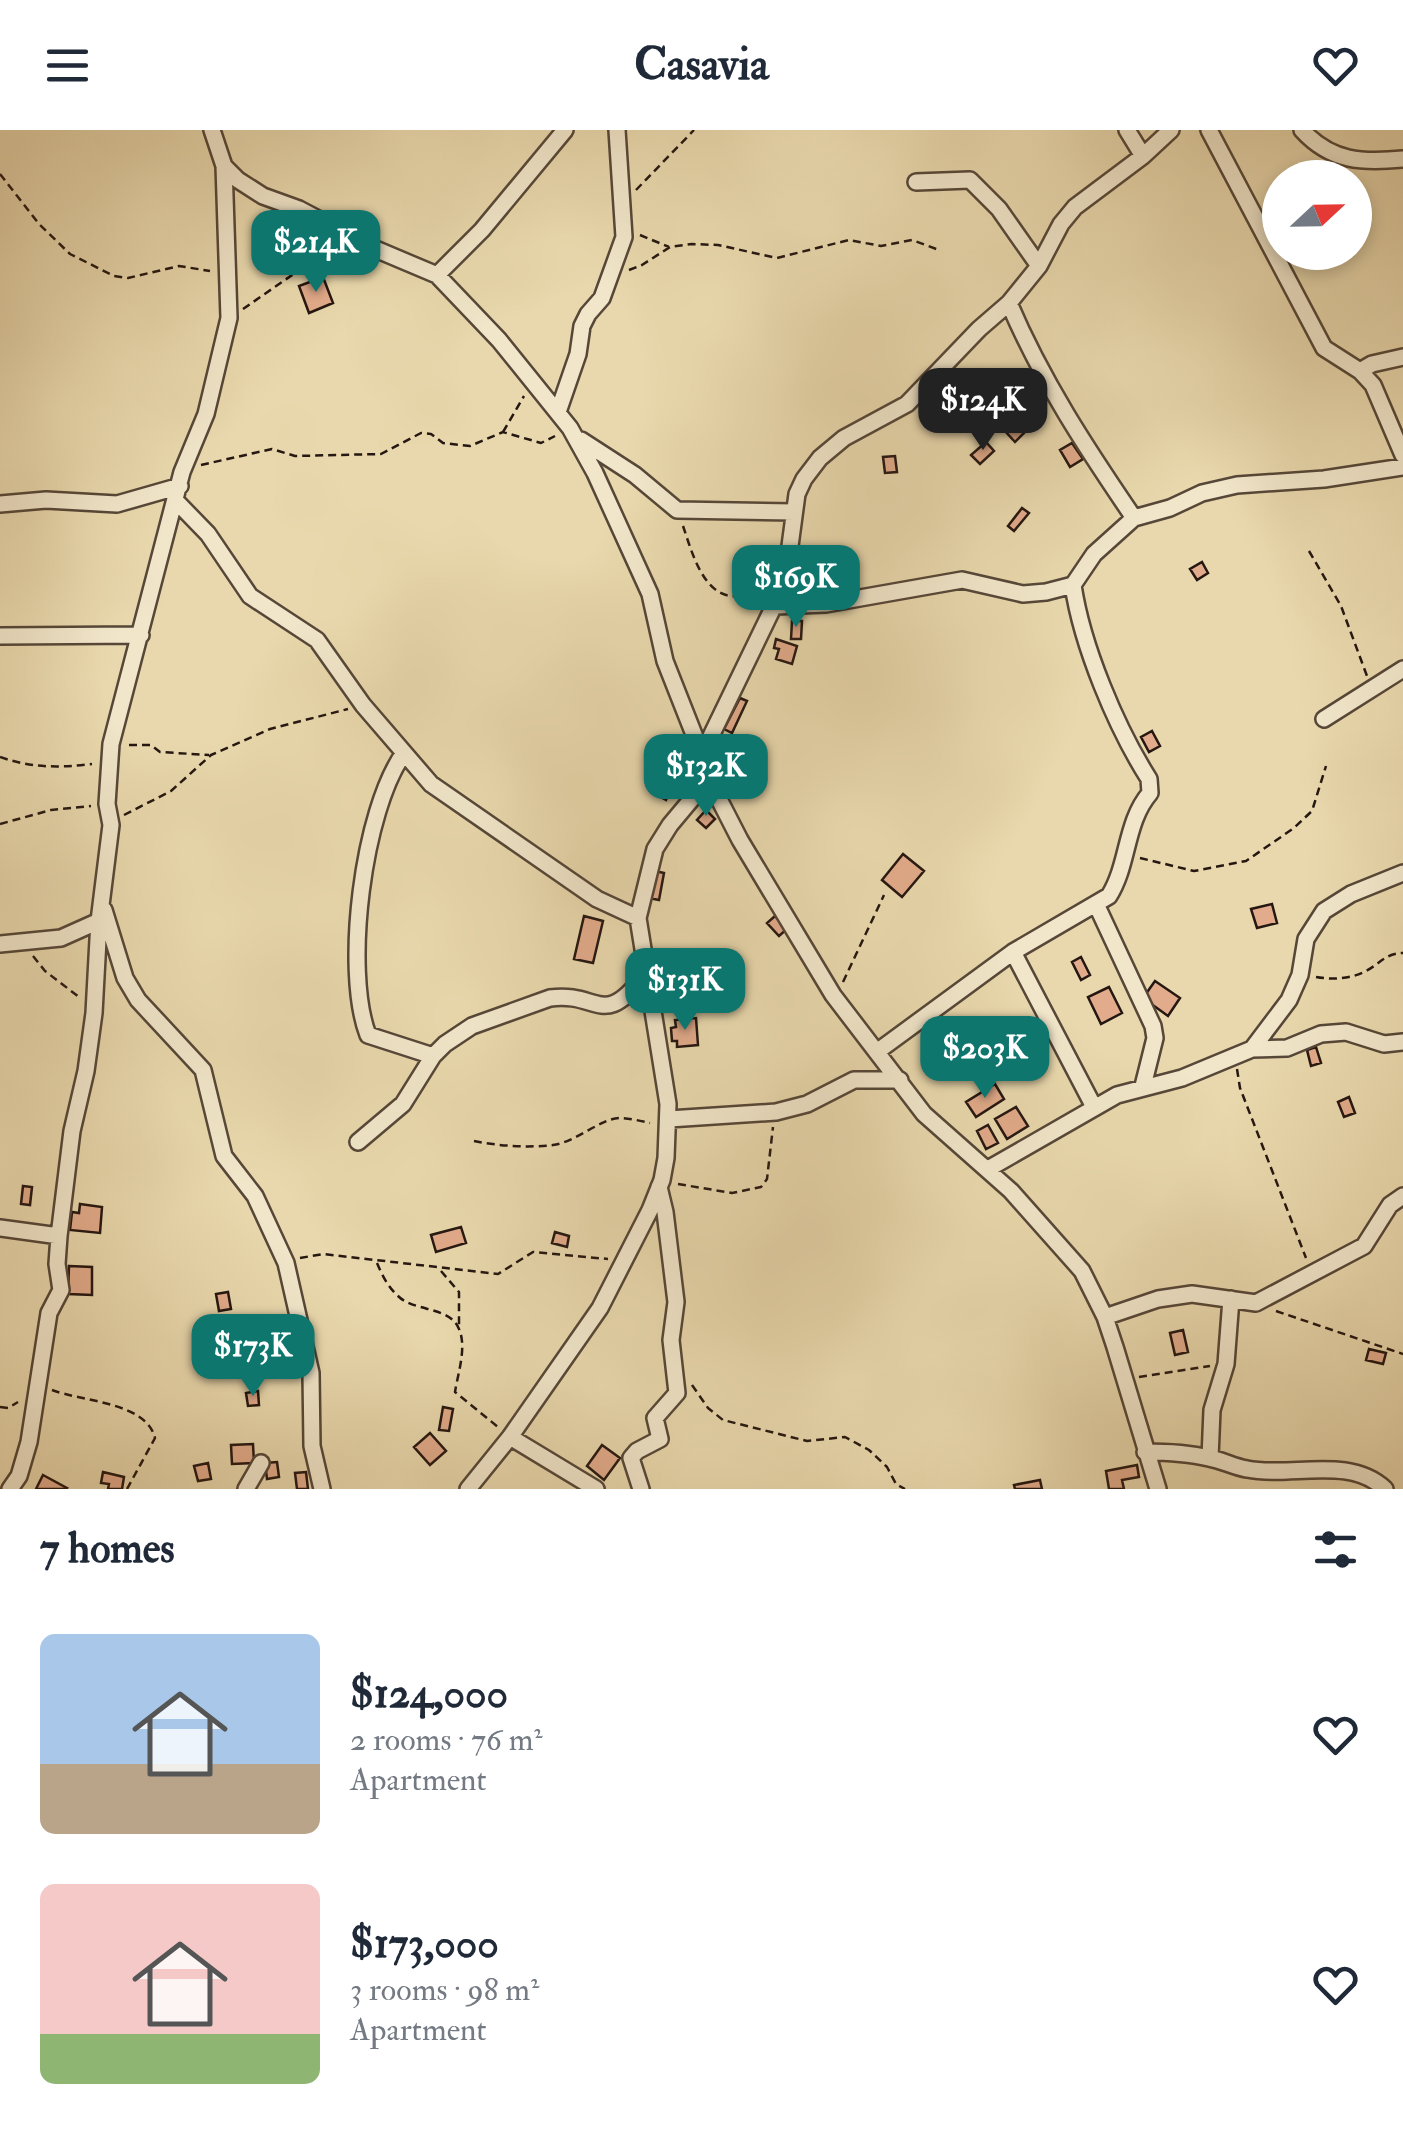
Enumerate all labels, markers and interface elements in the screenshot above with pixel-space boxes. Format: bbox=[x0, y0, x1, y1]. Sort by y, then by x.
text: Casavia bbox=[634, 37, 769, 93]
icon: menu bbox=[40, 38, 95, 93]
icon: heart bbox=[1308, 38, 1363, 93]
north arrow bbox=[1262, 160, 1372, 270]
map controls bbox=[1262, 160, 1372, 270]
pin: $214K bbox=[246, 210, 386, 295]
text: $214K bbox=[273, 222, 359, 262]
pin: $124K bbox=[913, 368, 1053, 453]
text: $124K bbox=[940, 380, 1026, 420]
pin: $169K bbox=[726, 545, 866, 630]
text: $169K bbox=[754, 557, 838, 597]
pin: $132K bbox=[636, 734, 776, 819]
text: $132K bbox=[666, 746, 746, 786]
pin: $131K bbox=[615, 948, 755, 1033]
text: $131K bbox=[647, 960, 723, 1000]
pin: $203K bbox=[915, 1016, 1055, 1101]
text: $203K bbox=[942, 1028, 1028, 1068]
pin: $173K bbox=[183, 1314, 323, 1399]
text: $173K bbox=[214, 1326, 292, 1366]
icon: filters bbox=[1308, 1522, 1363, 1577]
text: 7 homes bbox=[40, 1523, 175, 1575]
text: $124,000 bbox=[350, 1668, 508, 1720]
icon: home bbox=[120, 1674, 240, 1794]
icon: heart bbox=[1308, 1707, 1363, 1762]
text: 2 rooms · 76 m² bbox=[350, 1720, 543, 1760]
text: Apartment bbox=[350, 1760, 487, 1800]
text: $173,000 bbox=[350, 1918, 499, 1970]
icon: home bbox=[120, 1924, 240, 2044]
icon: heart bbox=[1308, 1957, 1363, 2012]
text: 3 rooms · 98 m² bbox=[350, 1970, 539, 2010]
text: Apartment bbox=[350, 2010, 487, 2050]

